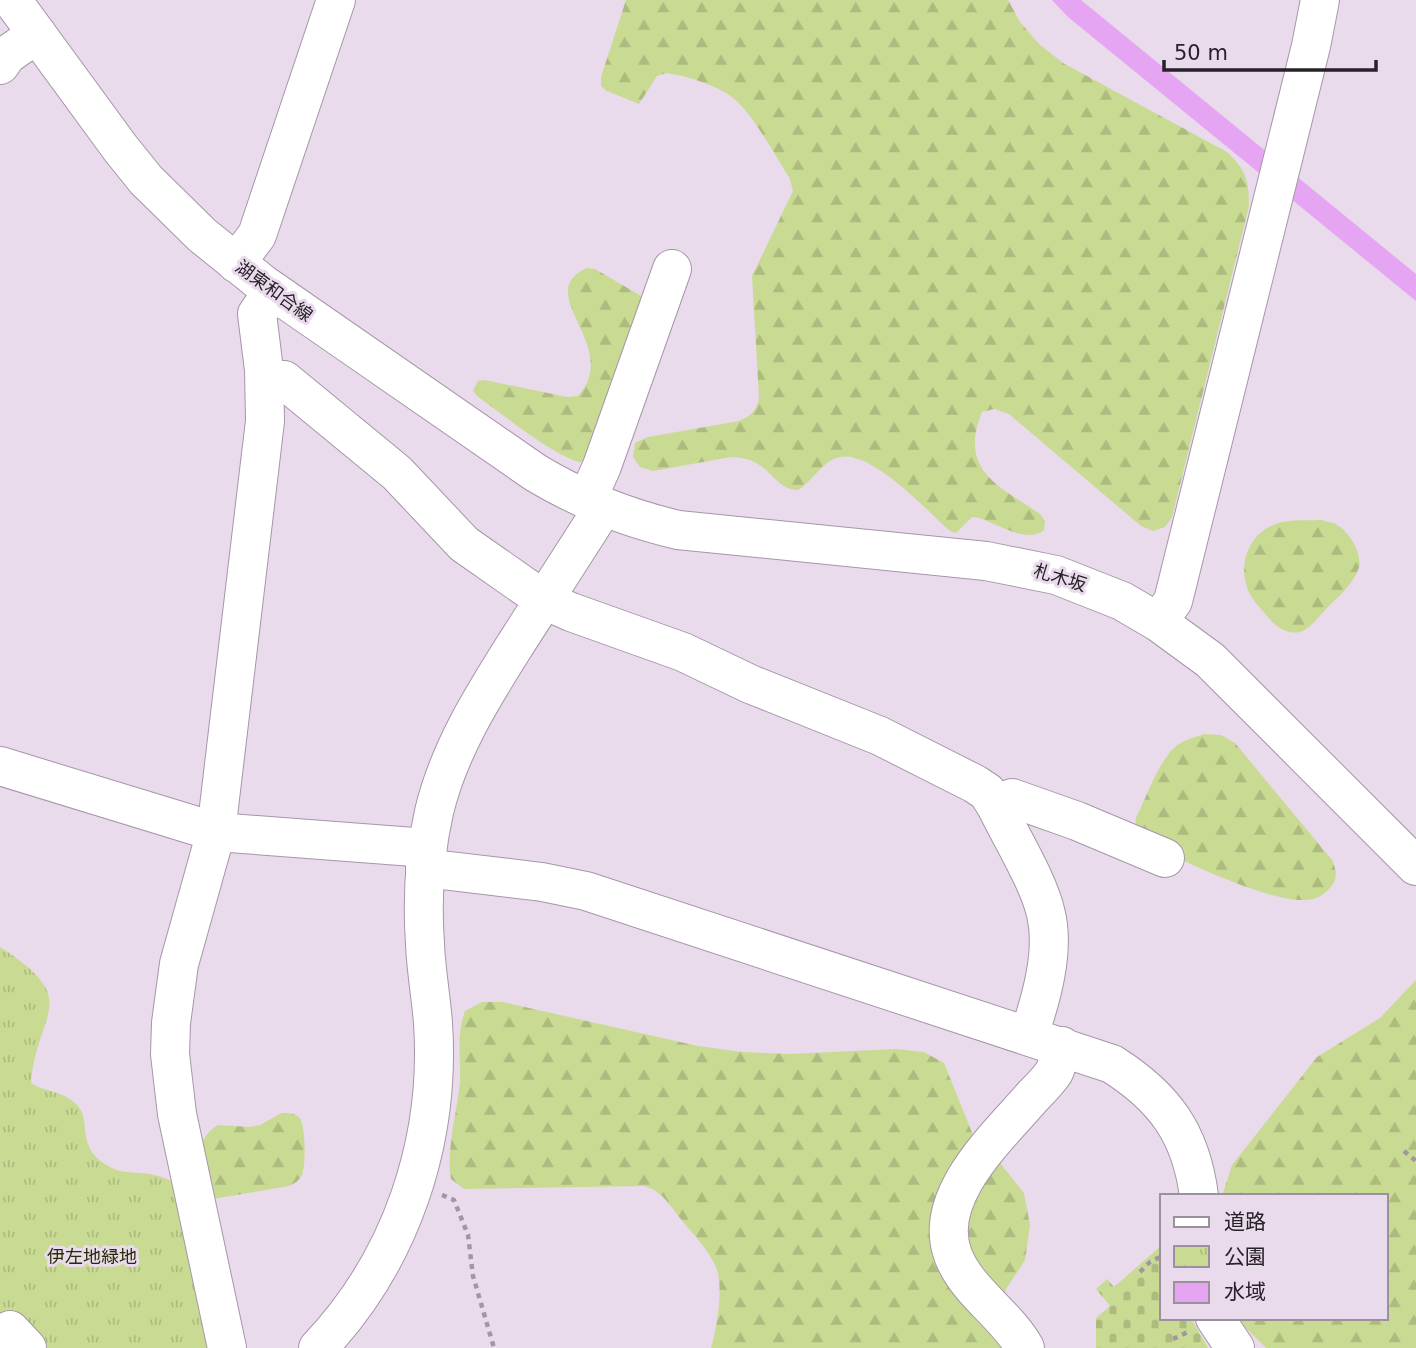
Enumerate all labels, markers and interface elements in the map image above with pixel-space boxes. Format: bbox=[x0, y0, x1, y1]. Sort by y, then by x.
scale bar bbox=[1164, 28, 1376, 72]
text: 50 m bbox=[1174, 41, 1228, 65]
street label: 湖東和合線 bbox=[232, 256, 317, 326]
street label: 札木坂 bbox=[1031, 560, 1089, 595]
legend bbox=[1160, 1194, 1388, 1320]
text: 道路 bbox=[1224, 1210, 1266, 1234]
text: 公園 bbox=[1224, 1245, 1266, 1269]
park label: 伊左地緑地 bbox=[47, 1246, 137, 1267]
text: 水域 bbox=[1224, 1280, 1266, 1304]

